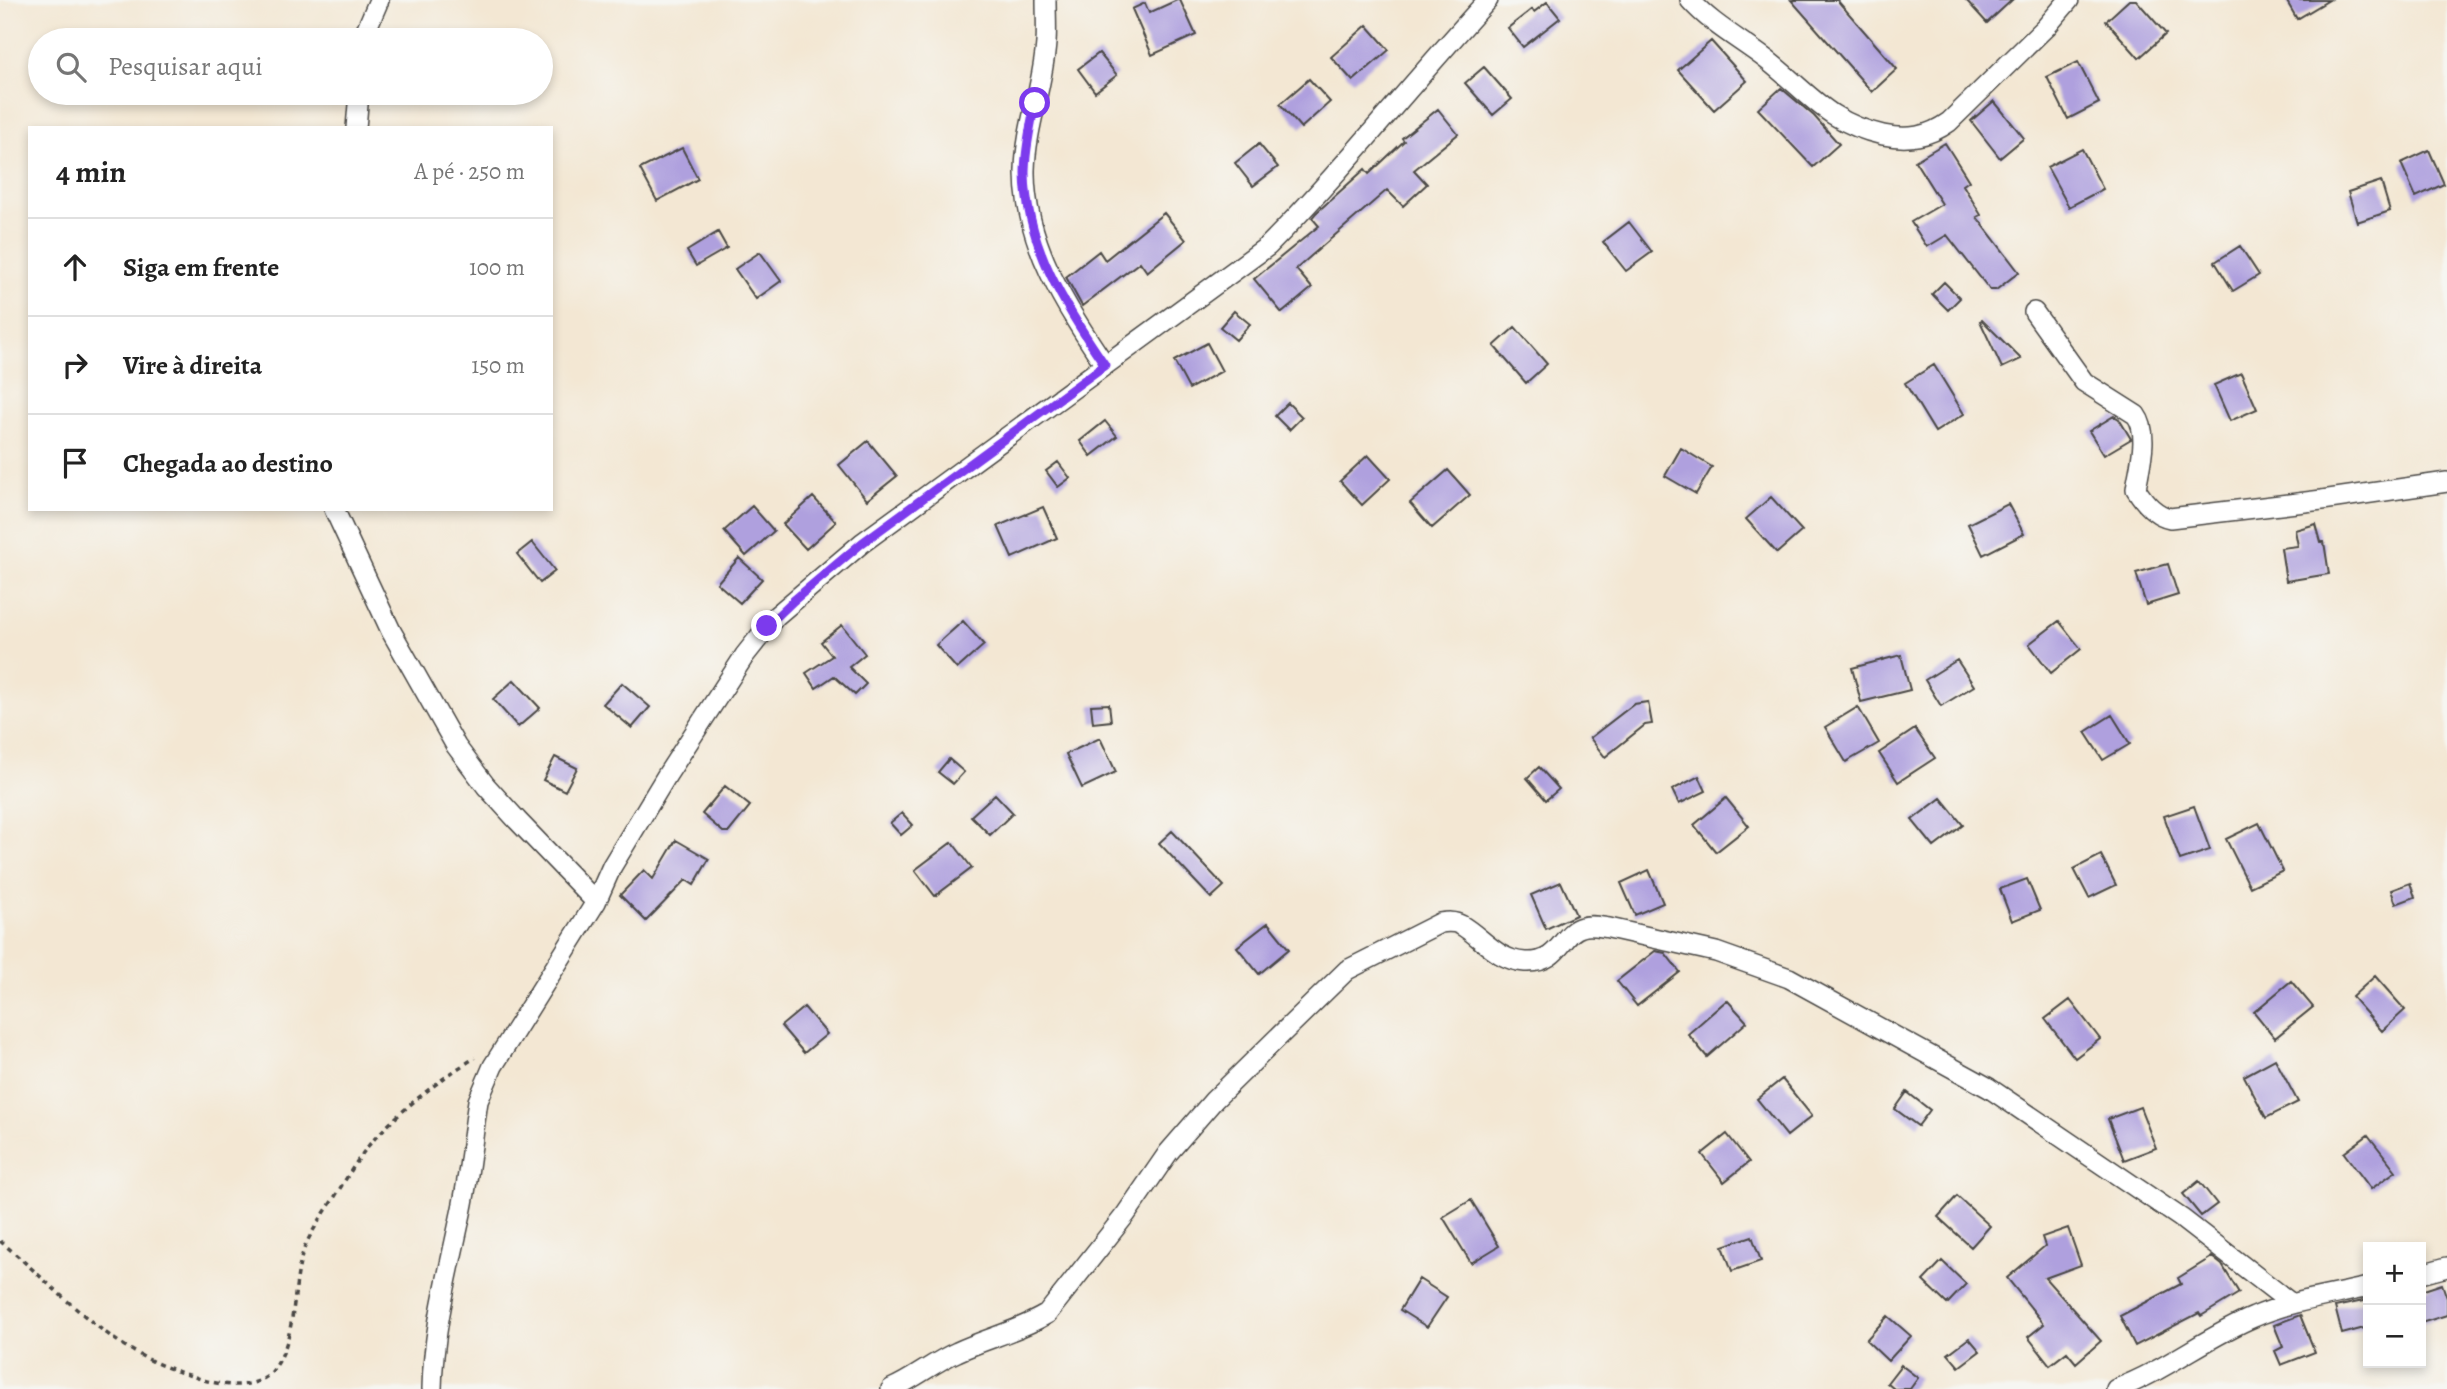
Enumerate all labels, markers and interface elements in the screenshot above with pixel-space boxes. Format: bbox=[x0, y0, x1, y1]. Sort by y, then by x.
search box bbox=[28, 28, 553, 105]
icon: search bbox=[52, 48, 90, 86]
text: Pesquisar aqui bbox=[108, 49, 263, 84]
route start bbox=[1019, 87, 1050, 118]
text: 4 min bbox=[56, 152, 126, 192]
text: A pé · 250 m bbox=[414, 156, 525, 187]
icon: ahead bbox=[56, 248, 94, 286]
text: Siga em frente bbox=[123, 250, 279, 285]
text: 100 m bbox=[469, 252, 525, 283]
icon: right bbox=[56, 346, 94, 384]
text: Vire à direita bbox=[123, 348, 262, 383]
text: 150 m bbox=[471, 350, 525, 381]
icon: arrive bbox=[56, 444, 94, 482]
text: Chegada ao destino bbox=[123, 446, 333, 481]
route end bbox=[751, 610, 782, 641]
map controls bbox=[2363, 1242, 2426, 1368]
button: + bbox=[2363, 1242, 2426, 1305]
button: − bbox=[2363, 1305, 2426, 1368]

